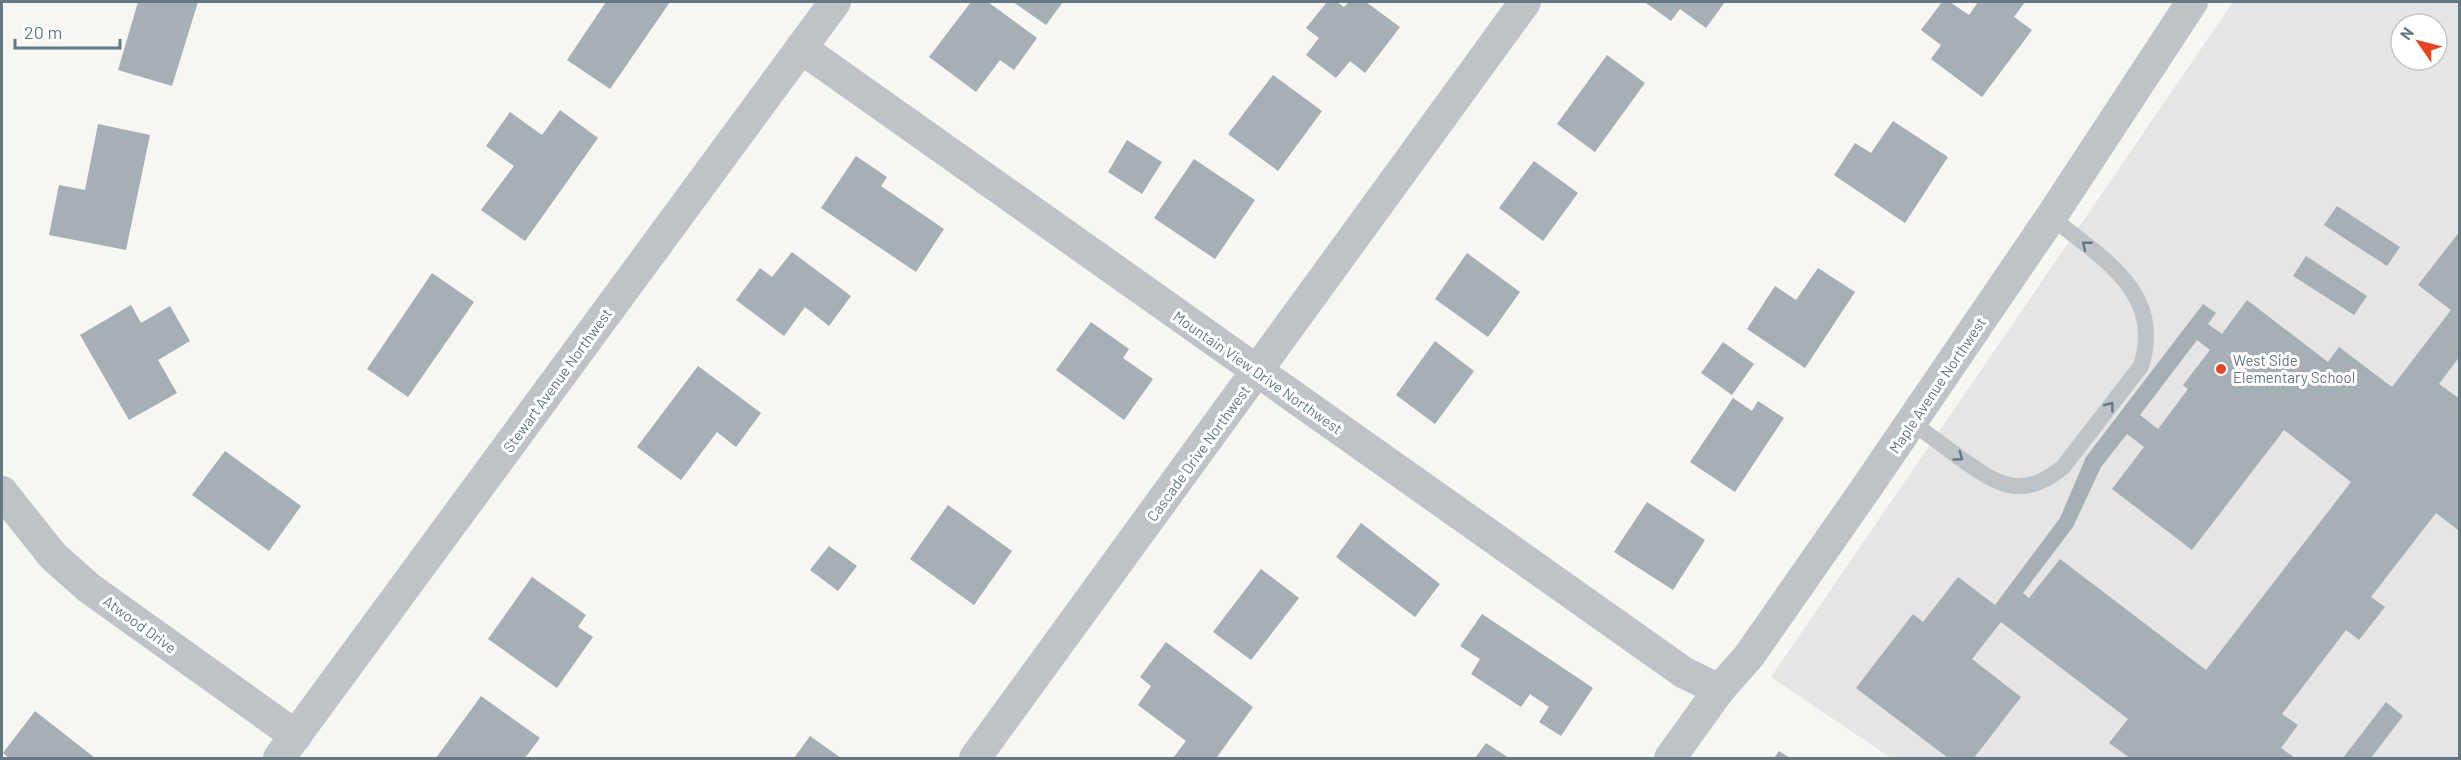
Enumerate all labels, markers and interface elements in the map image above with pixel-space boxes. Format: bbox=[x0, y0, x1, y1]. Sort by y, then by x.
scale bar bbox=[15, 12, 120, 50]
north arrow bbox=[2389, 12, 2449, 72]
text: 20 m bbox=[24, 21, 62, 43]
text: N bbox=[2395, 23, 2417, 43]
one-way arrow bbox=[2082, 242, 2093, 253]
street label: Stewart Avenue Northwest bbox=[499, 305, 615, 455]
street label: Mountain View Drive Northwest bbox=[1170, 307, 1346, 437]
street label: Maple Avenue Northwest bbox=[1885, 314, 1989, 456]
place label: West Side Elementary School bbox=[2233, 351, 2355, 386]
marker: West Side Elementary School bbox=[2214, 362, 2228, 376]
street label: Cascade Drive Northwest bbox=[1143, 382, 1253, 524]
one-way arrow bbox=[2103, 402, 2114, 413]
one-way arrow bbox=[1952, 450, 1963, 461]
street label: Atwood Drive bbox=[100, 591, 180, 657]

